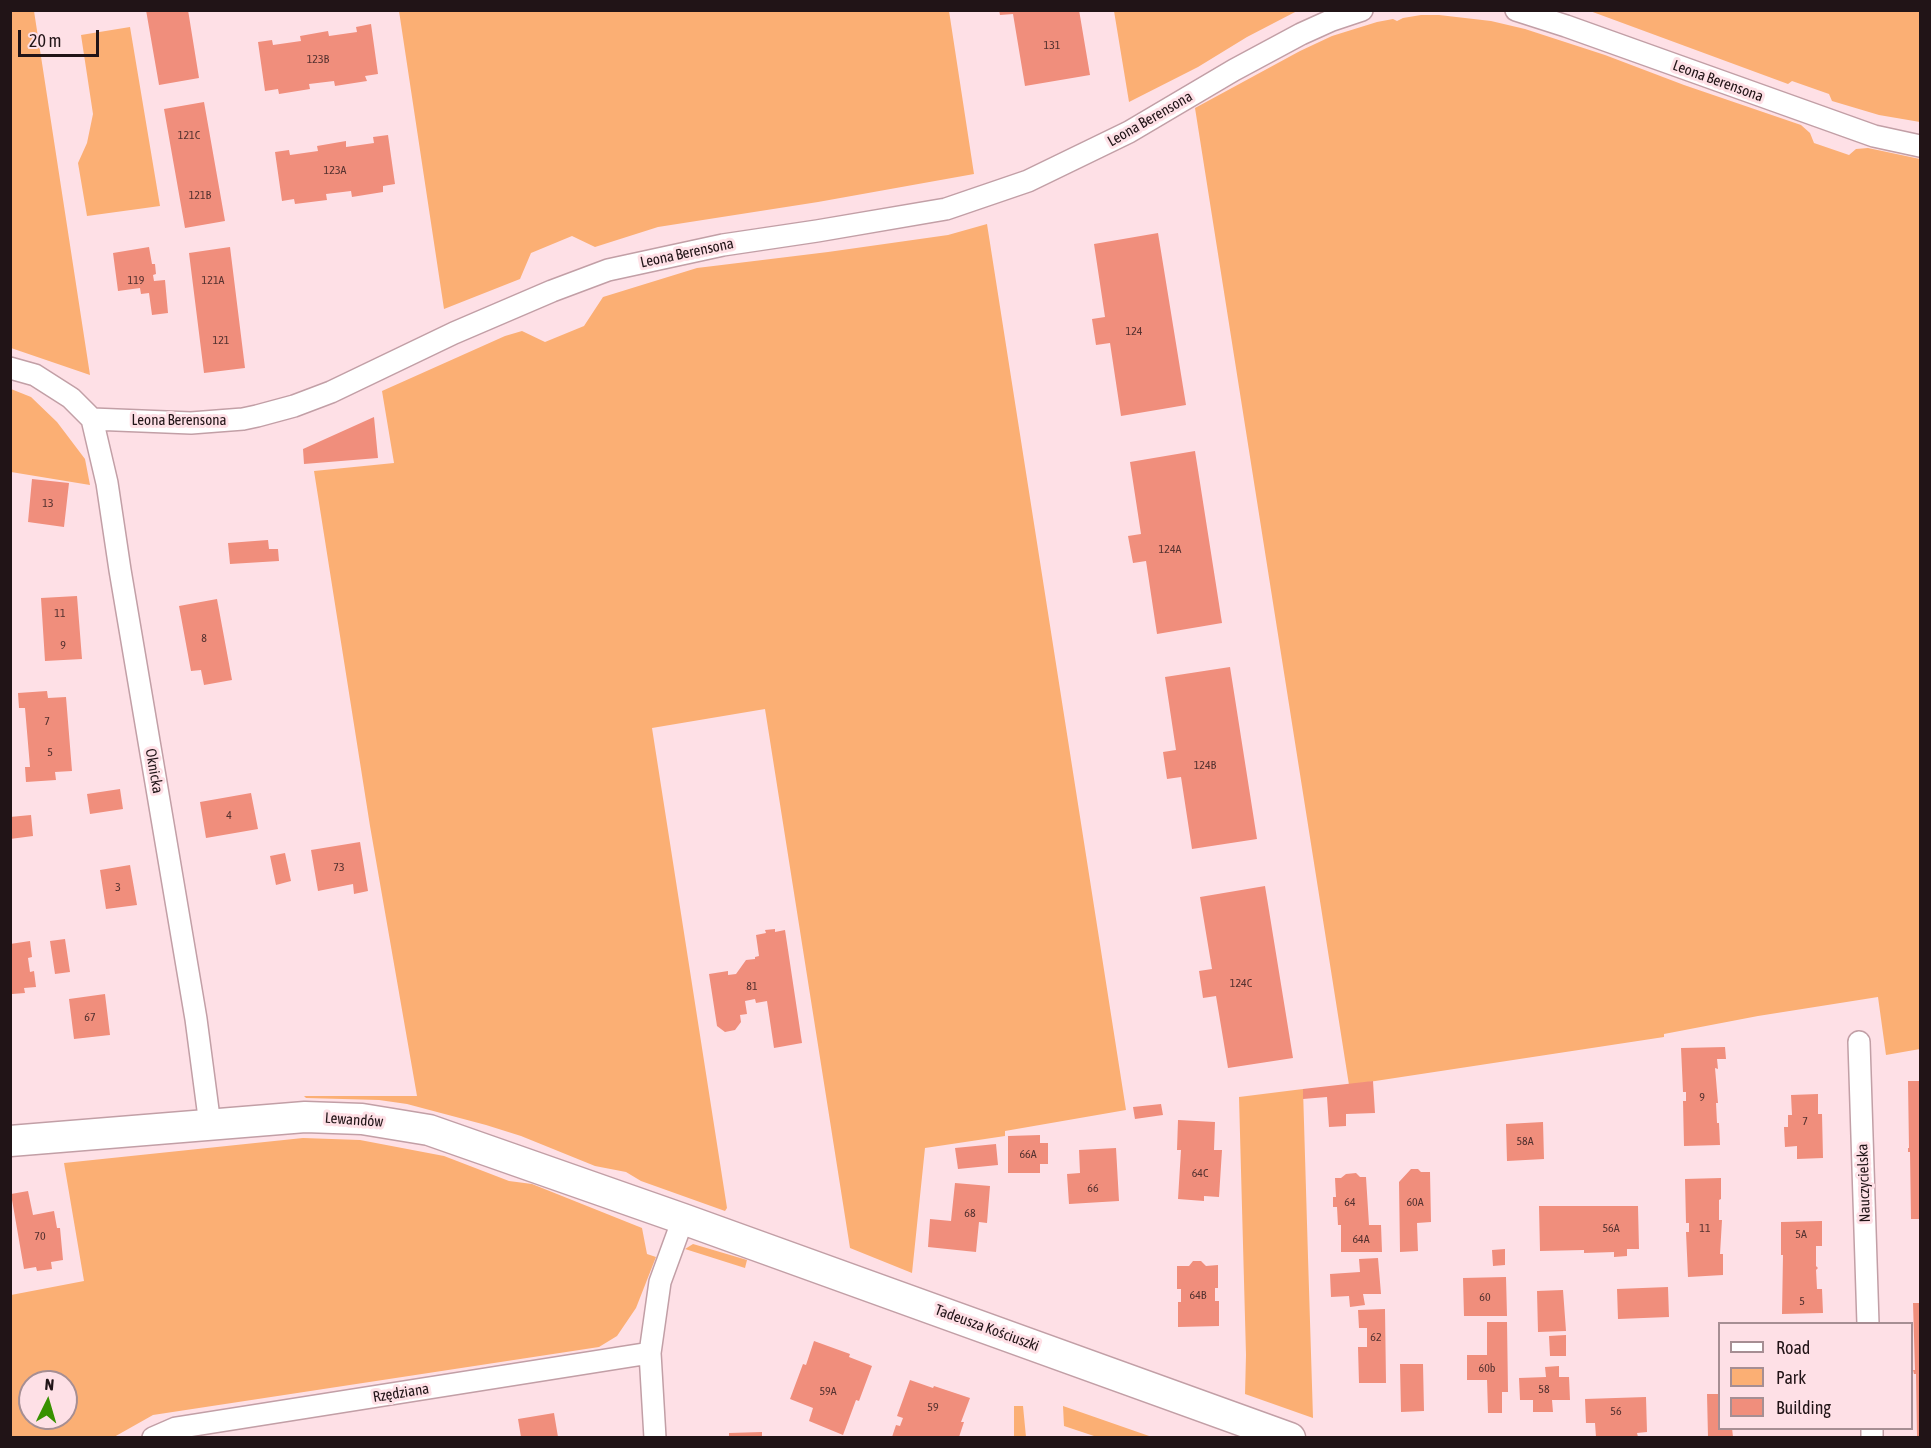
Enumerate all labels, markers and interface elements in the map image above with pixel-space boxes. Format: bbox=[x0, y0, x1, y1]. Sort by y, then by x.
scale bar bbox=[21, 18, 102, 56]
text: 20 m bbox=[29, 30, 61, 51]
house number: 131 bbox=[1044, 38, 1060, 52]
house number: 123B bbox=[307, 52, 329, 66]
street label: Leona Berensona bbox=[1670, 56, 1766, 106]
street label: Leona Berensona bbox=[1104, 87, 1196, 151]
house number: 121C bbox=[178, 128, 200, 142]
house number: 123A bbox=[324, 163, 346, 177]
house number: 121B bbox=[189, 188, 211, 202]
street label: Leona Berensona bbox=[639, 234, 735, 272]
house number: 119 bbox=[128, 273, 144, 287]
house number: 121A bbox=[202, 273, 224, 287]
house number: 124 bbox=[1126, 324, 1142, 338]
house number: 121 bbox=[213, 333, 229, 347]
street label: Leona Berensona bbox=[132, 411, 226, 429]
house number: 13 bbox=[42, 496, 54, 510]
house number: 124A bbox=[1159, 542, 1181, 556]
house number: 11 bbox=[54, 606, 66, 620]
house number: 8 bbox=[201, 631, 207, 645]
house number: 9 bbox=[60, 638, 66, 652]
house number: 7 bbox=[44, 714, 50, 728]
house number: 5 bbox=[47, 745, 53, 759]
street label: Oknicka bbox=[141, 747, 167, 795]
house number: 124B bbox=[1194, 758, 1216, 772]
house number: 4 bbox=[226, 808, 232, 822]
house number: 73 bbox=[333, 860, 345, 874]
house number: 3 bbox=[115, 880, 121, 894]
house number: 124C bbox=[1230, 976, 1252, 990]
house number: 81 bbox=[746, 979, 758, 993]
house number: 67 bbox=[84, 1010, 96, 1024]
house number: 9 bbox=[1699, 1090, 1705, 1104]
street label: Lewandów bbox=[324, 1109, 384, 1131]
house number: 7 bbox=[1802, 1114, 1808, 1128]
house number: 58A bbox=[1516, 1134, 1534, 1148]
street label: Nauczycielska bbox=[1854, 1143, 1874, 1223]
house number: 66A bbox=[1019, 1147, 1037, 1161]
house number: 64C bbox=[1192, 1166, 1208, 1180]
house number: 66 bbox=[1087, 1181, 1099, 1195]
house number: 64 bbox=[1344, 1195, 1356, 1209]
house number: 60A bbox=[1406, 1195, 1424, 1209]
house number: 68 bbox=[964, 1206, 976, 1220]
house number: 56A bbox=[1602, 1221, 1620, 1235]
house number: 11 bbox=[1699, 1221, 1711, 1235]
house number: 5A bbox=[1795, 1227, 1807, 1241]
house number: 70 bbox=[34, 1229, 46, 1243]
house number: 64A bbox=[1352, 1232, 1370, 1246]
house number: 64B bbox=[1190, 1288, 1206, 1302]
house number: 60 bbox=[1479, 1290, 1491, 1304]
house number: 5 bbox=[1799, 1294, 1805, 1308]
street label: Tadeusza Kościuszki bbox=[933, 1301, 1041, 1355]
legend bbox=[1718, 1322, 1913, 1430]
house number: 62 bbox=[1370, 1330, 1382, 1344]
text: Road bbox=[1776, 1337, 1810, 1358]
house number: 60b bbox=[1479, 1361, 1495, 1375]
text: Park bbox=[1776, 1367, 1806, 1388]
north arrow bbox=[18, 1370, 78, 1430]
text: N bbox=[44, 1375, 55, 1393]
street label: Rzędziana bbox=[372, 1380, 430, 1406]
house number: 58 bbox=[1538, 1382, 1550, 1396]
house number: 59A bbox=[819, 1384, 837, 1398]
text: Building bbox=[1776, 1397, 1831, 1418]
house number: 59 bbox=[927, 1400, 939, 1414]
house number: 56 bbox=[1610, 1404, 1622, 1418]

